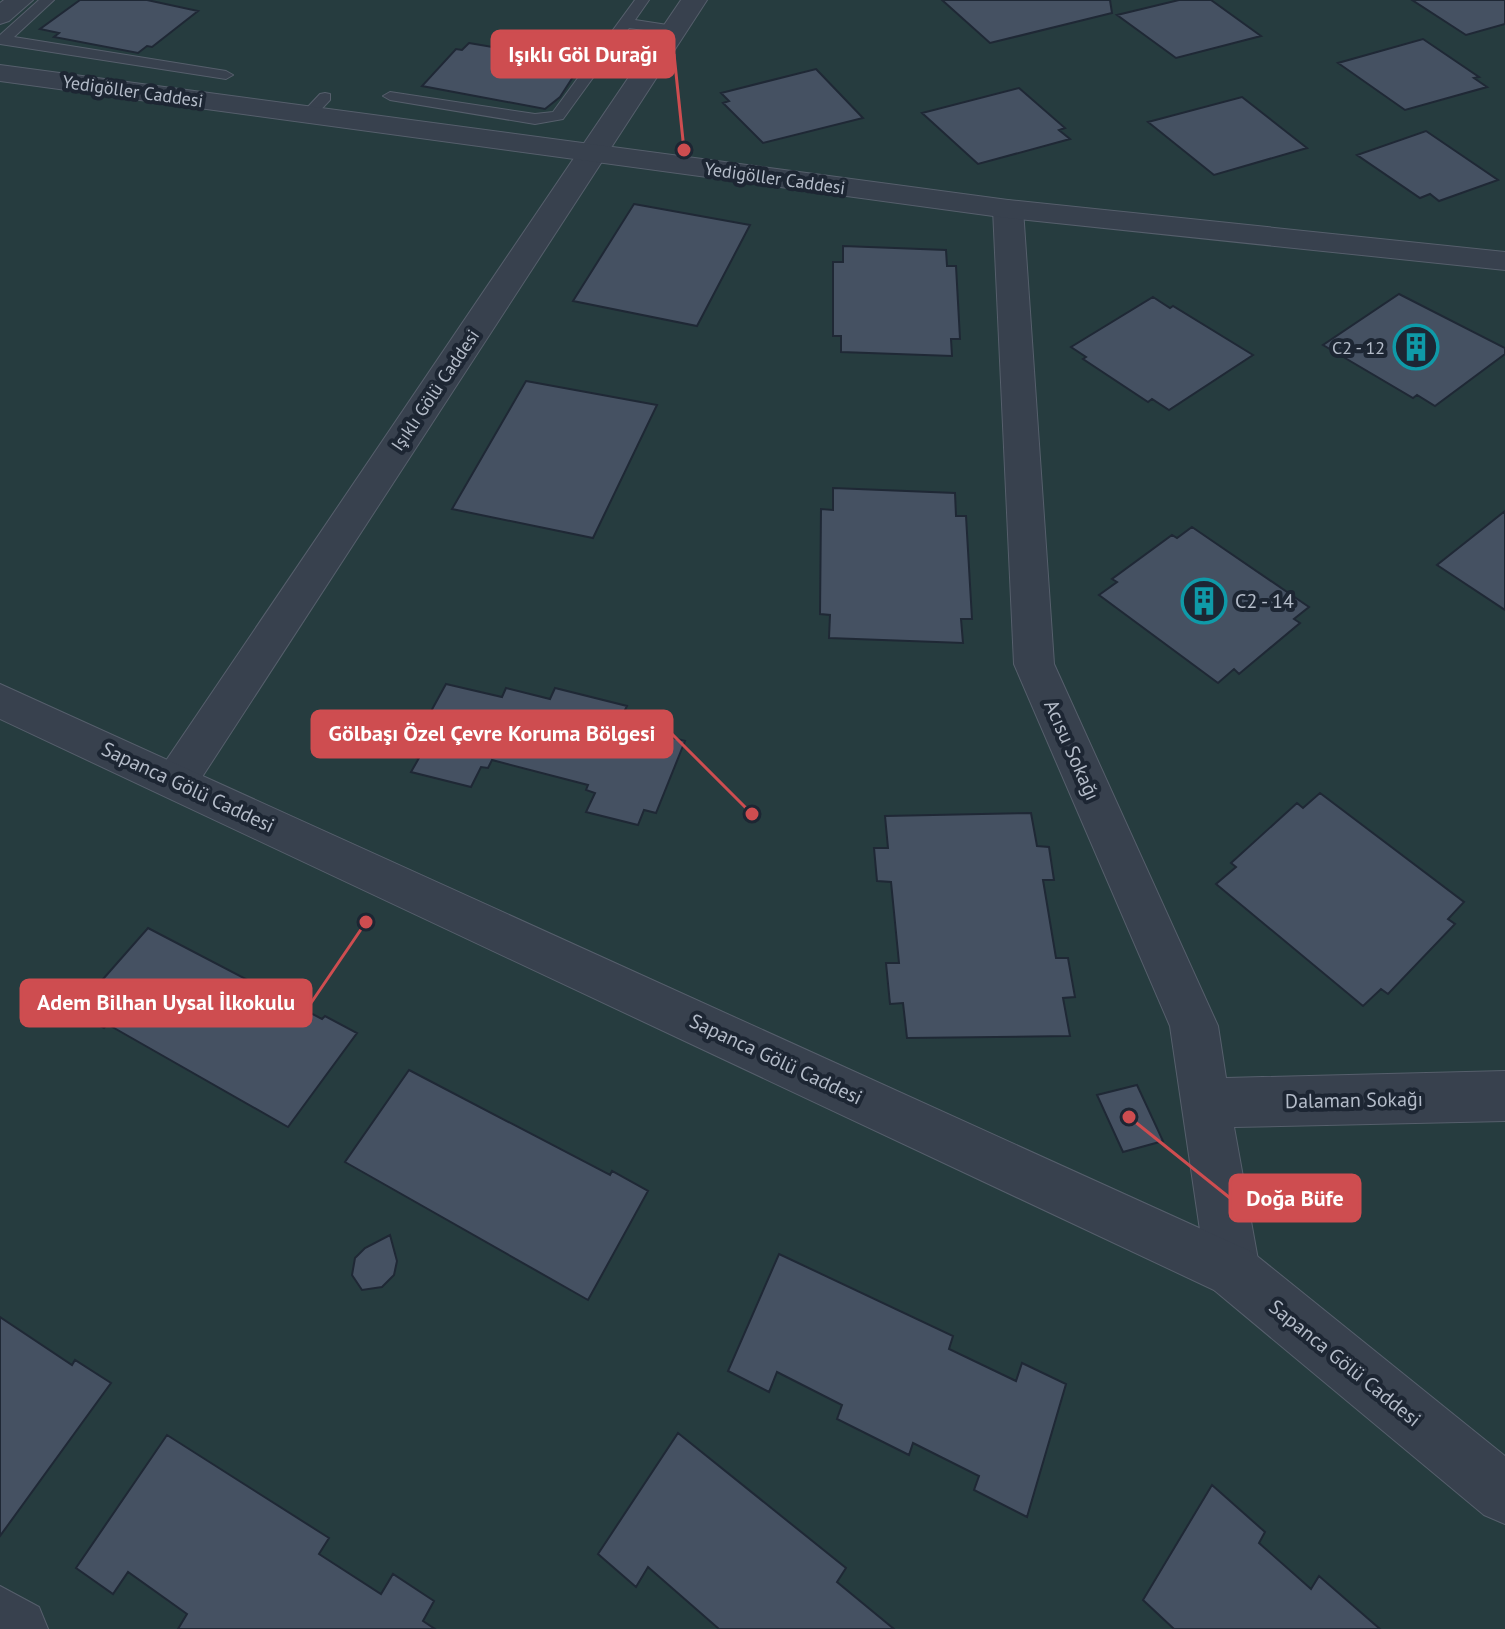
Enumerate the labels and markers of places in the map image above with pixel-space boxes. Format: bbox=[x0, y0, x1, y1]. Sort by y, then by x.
callout: Işıklı Göl Durağı bbox=[492, 31, 674, 77]
building icon: C2 - 12 bbox=[1392, 323, 1440, 371]
place label: C2 - 12 bbox=[1332, 336, 1385, 359]
building icon: C2 - 14 bbox=[1180, 577, 1228, 625]
place label: C2 - 14 bbox=[1235, 588, 1294, 614]
callout: Gölbaşı Özel Çevre Koruma Bölgesi bbox=[312, 711, 672, 757]
callout: Adem Bilhan Uysal İlkokulu bbox=[21, 980, 311, 1026]
callout: Doğa Büfe bbox=[1230, 1175, 1360, 1221]

